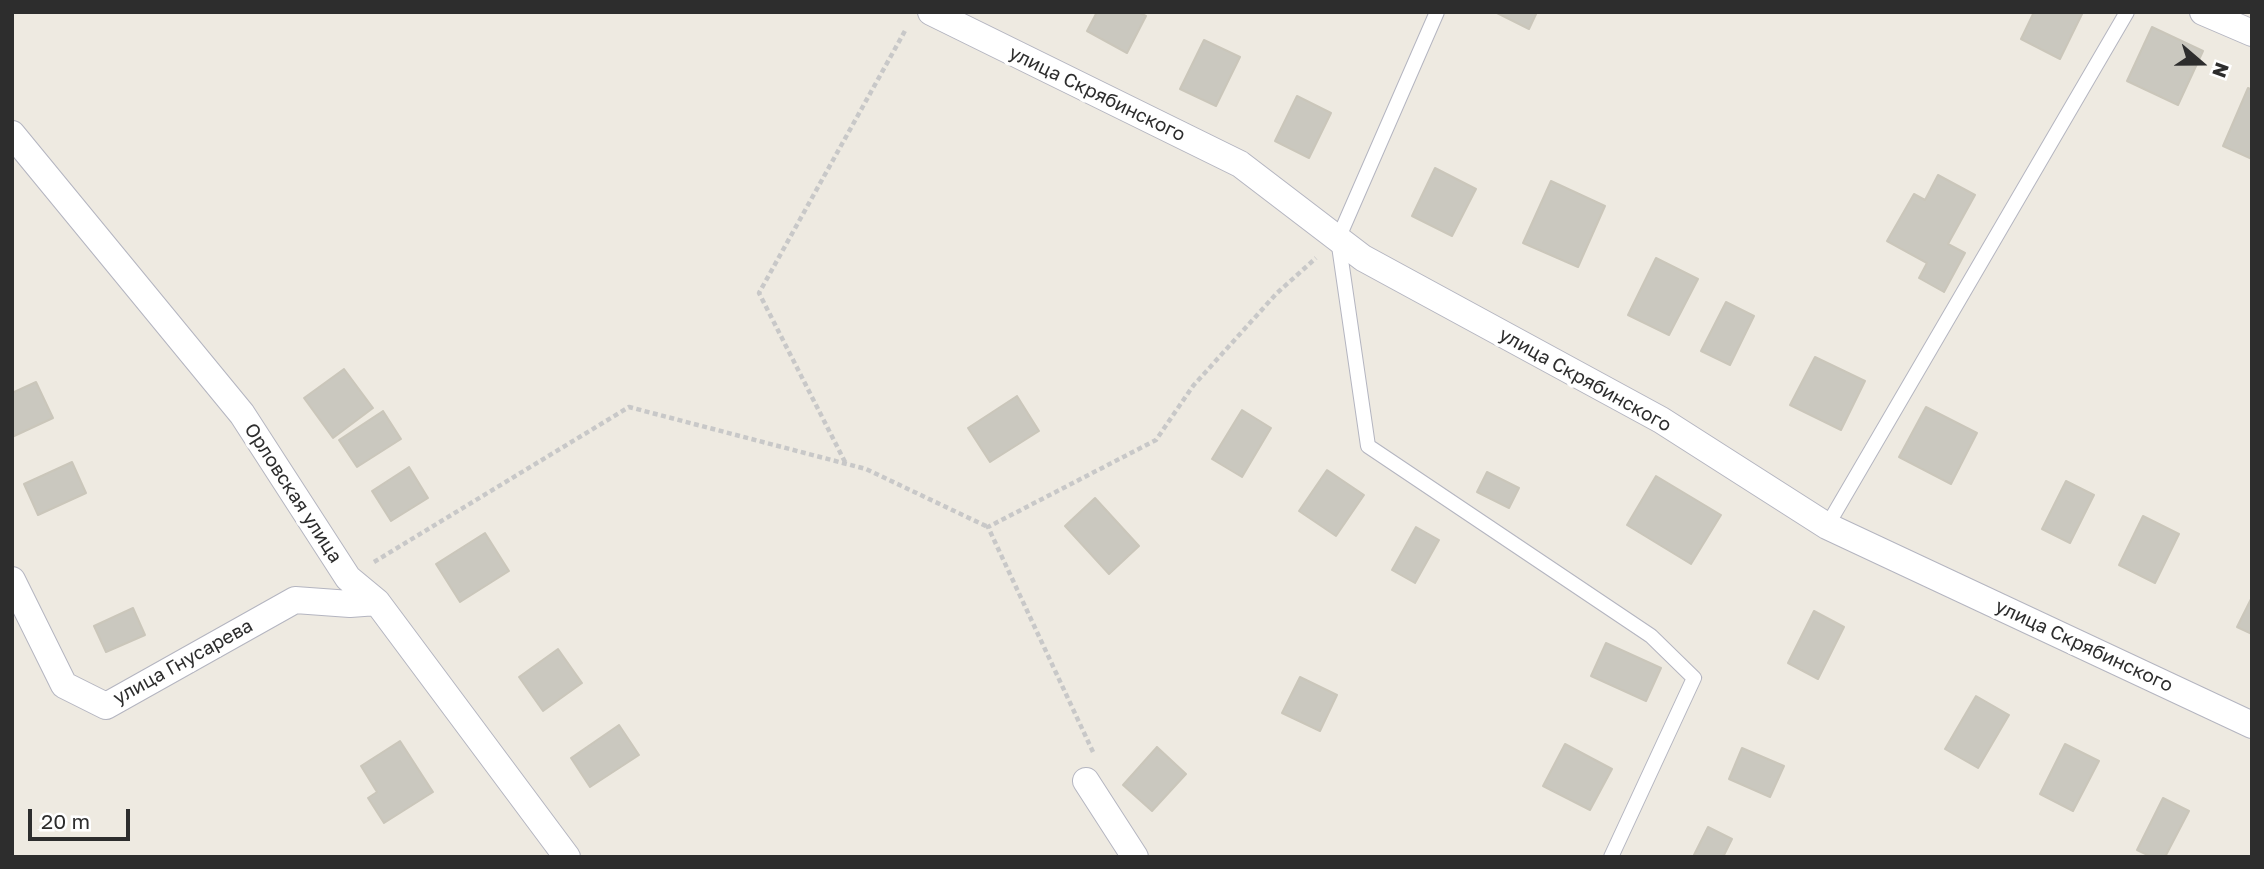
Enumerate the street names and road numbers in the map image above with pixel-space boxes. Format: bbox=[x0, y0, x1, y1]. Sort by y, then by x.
street label: улица Скрябинского bbox=[1005, 41, 1189, 147]
street label: улица Скрябинского bbox=[1495, 323, 1675, 437]
street label: Орловская улица bbox=[239, 419, 347, 567]
street label: улица Скрябинского bbox=[1991, 595, 2177, 697]
street label: улица Гнусарева bbox=[109, 614, 257, 710]

